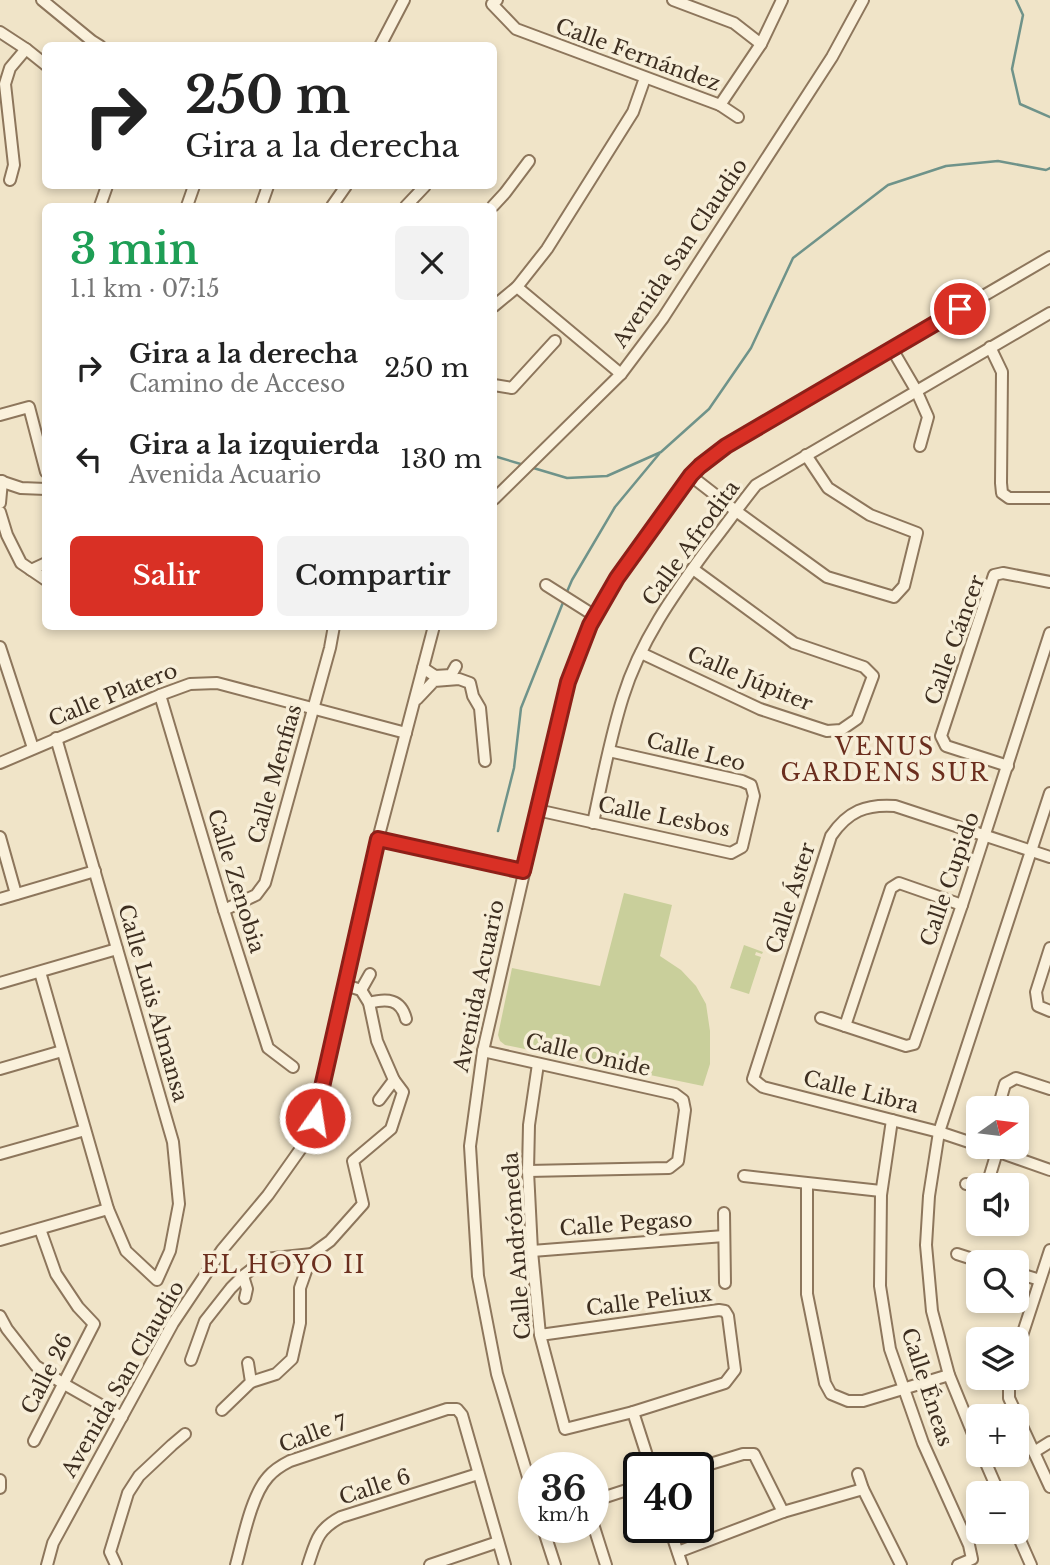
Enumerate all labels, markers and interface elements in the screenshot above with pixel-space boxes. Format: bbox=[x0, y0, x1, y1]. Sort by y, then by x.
street label: Calle Fernández bbox=[552, 13, 724, 97]
text: 250 m bbox=[185, 65, 350, 126]
icon: right bbox=[70, 70, 161, 161]
text: Gira a la derecha bbox=[185, 126, 459, 166]
street label: Avenida San Claudio bbox=[606, 153, 753, 353]
text: 3 min bbox=[70, 223, 199, 275]
button: close bbox=[395, 226, 469, 300]
text: 1.1 km · 07:15 bbox=[70, 275, 220, 303]
pin bbox=[930, 279, 990, 339]
icon: arrive bbox=[941, 290, 979, 328]
text: Gira a la derecha bbox=[129, 338, 358, 370]
icon: right bbox=[70, 349, 108, 387]
text: 250 m bbox=[384, 352, 469, 384]
text: Camino de Acceso bbox=[129, 370, 345, 398]
text: Gira a la izquierda bbox=[129, 429, 379, 461]
icon: left bbox=[70, 440, 108, 478]
text: 130 m bbox=[400, 443, 482, 475]
text: Avenida Acuario bbox=[129, 461, 321, 489]
street label: Calle Afrodita bbox=[637, 475, 745, 611]
button: Salir bbox=[70, 536, 263, 616]
button: Compartir bbox=[277, 536, 469, 616]
street label: Calle Cáncer bbox=[919, 571, 991, 709]
street label: Calle Júpiter bbox=[683, 641, 817, 717]
street label: Calle Platero bbox=[45, 657, 181, 733]
street label: Calle Menfias bbox=[243, 701, 307, 847]
street label: Calle Leo bbox=[644, 727, 748, 777]
district label: VENUS GARDENS SUR bbox=[780, 733, 990, 787]
street label: Calle Lesbos bbox=[596, 791, 732, 843]
street label: Calle Zenobia bbox=[202, 806, 270, 956]
street label: Calle Cupido bbox=[915, 808, 985, 950]
street label: Calle Áster bbox=[761, 839, 821, 957]
street label: Avenida Acuario bbox=[448, 897, 510, 1076]
street label: Calle Luis Almansa bbox=[112, 901, 194, 1105]
street label: Calle Onide bbox=[523, 1028, 653, 1082]
street label: Calle Libra bbox=[801, 1065, 922, 1119]
position arrow bbox=[278, 1081, 352, 1155]
north arrow bbox=[966, 1096, 1029, 1158]
map controls bbox=[966, 1096, 1029, 1544]
street label: Calle Andrómeda bbox=[497, 1151, 537, 1341]
button: sound bbox=[966, 1173, 1029, 1236]
street label: Calle Pegaso bbox=[559, 1206, 693, 1242]
button: search bbox=[966, 1250, 1029, 1313]
district label: EL HOYO II bbox=[202, 1251, 366, 1279]
street label: Avenida San Claudio bbox=[56, 1276, 190, 1483]
street label: Calle Peliux bbox=[584, 1280, 714, 1322]
street label: Calle Éneas bbox=[896, 1324, 958, 1450]
button: layers bbox=[966, 1327, 1029, 1390]
street label: Calle 26 bbox=[16, 1330, 78, 1418]
button: + bbox=[966, 1404, 1029, 1467]
street label: Calle 7 bbox=[275, 1410, 351, 1458]
speed limit sign: 40 bbox=[623, 1452, 714, 1543]
street label: Calle 6 bbox=[336, 1463, 414, 1511]
text: 36 bbox=[541, 1467, 586, 1510]
button: − bbox=[966, 1481, 1029, 1544]
text: km/h bbox=[538, 1504, 589, 1526]

